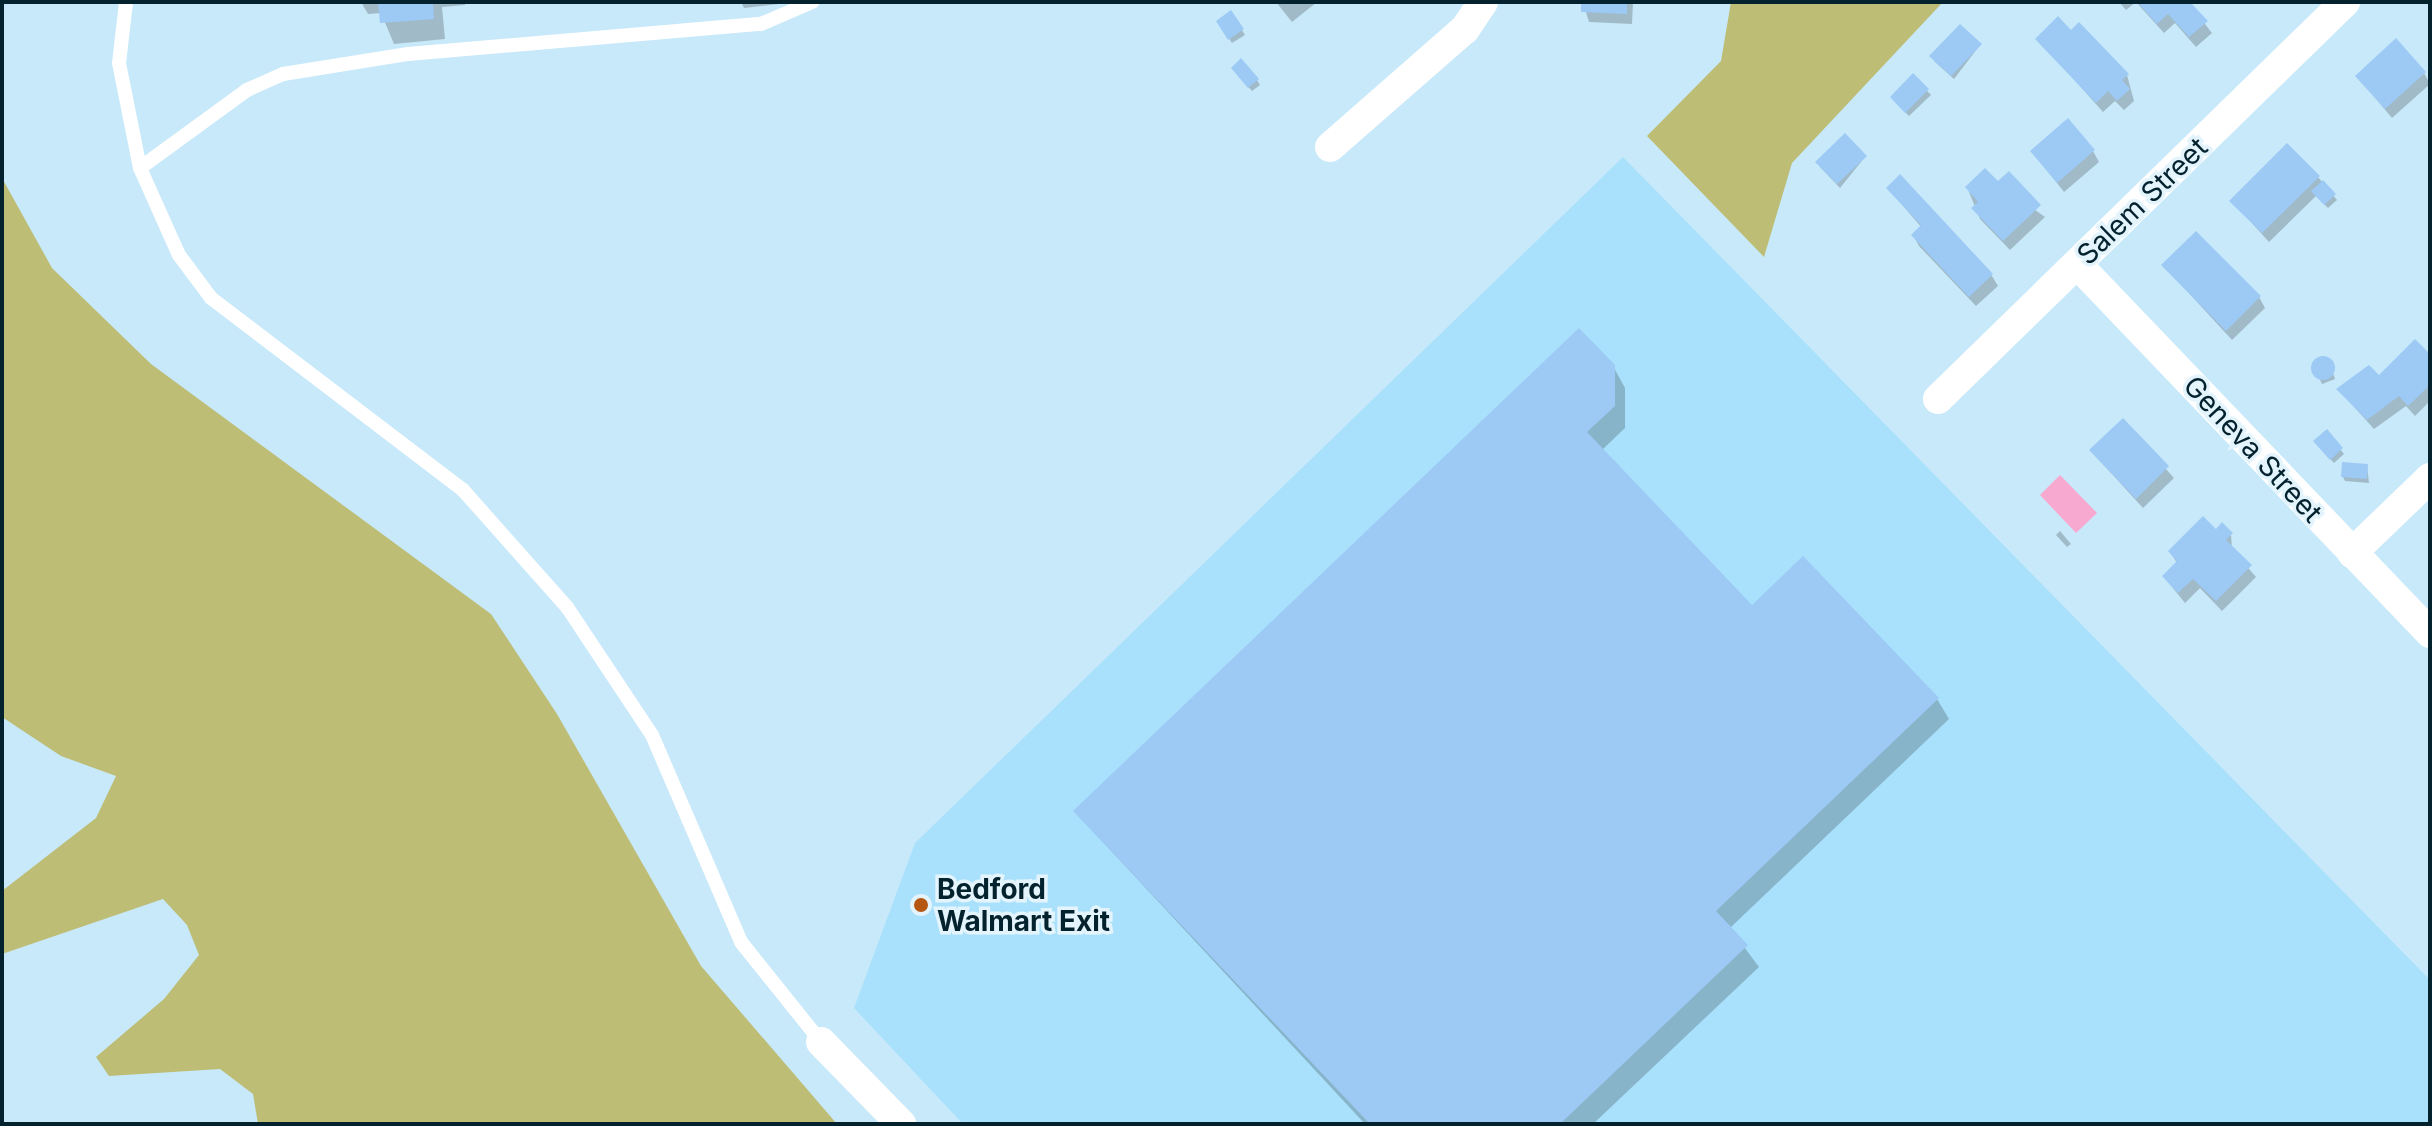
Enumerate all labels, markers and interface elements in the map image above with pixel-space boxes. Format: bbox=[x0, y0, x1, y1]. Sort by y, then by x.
street label: Salem Street bbox=[2070, 130, 2214, 272]
street label: Geneva Street bbox=[2177, 369, 2329, 529]
place label: Bedford Walmart Exit bbox=[937, 872, 1110, 938]
marker: Bedford Walmart Exit bbox=[912, 896, 930, 914]

